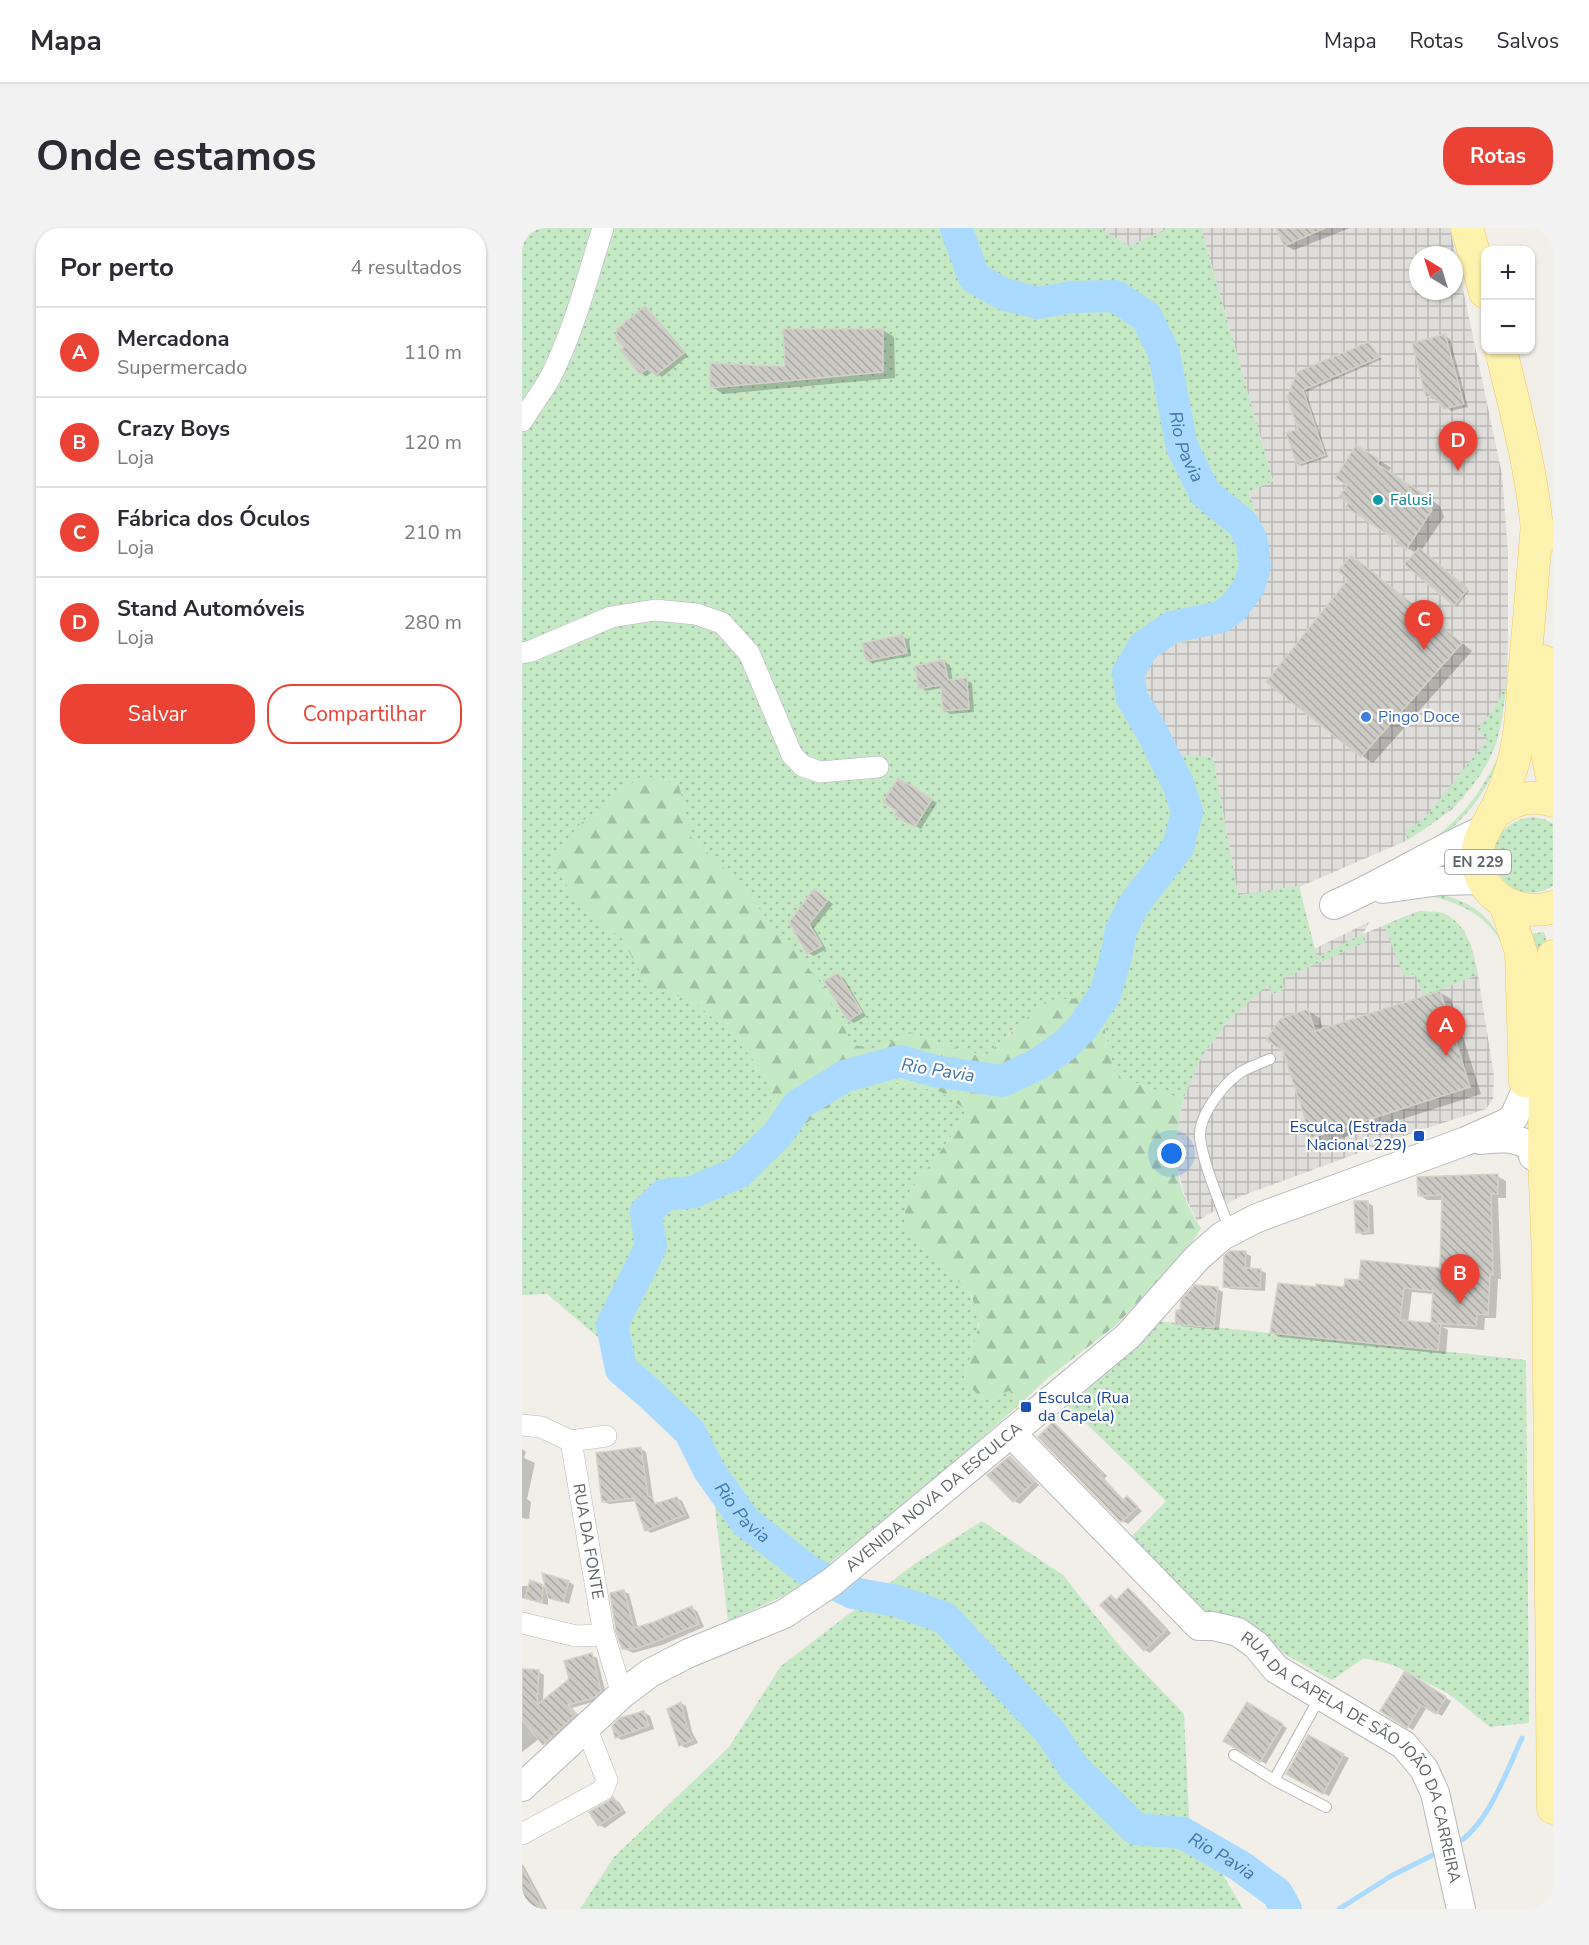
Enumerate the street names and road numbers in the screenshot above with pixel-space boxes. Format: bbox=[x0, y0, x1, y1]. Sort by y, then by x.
road number: EN 229 bbox=[1445, 850, 1511, 874]
street label: AVENIDA NOVA DA ESCULCA bbox=[841, 1417, 1027, 1577]
street label: RUA DA FONTE bbox=[567, 1482, 609, 1601]
street label: RUA DA CAPELA DE SÃO JOÃO DA CARREIRA bbox=[1236, 1626, 1466, 1886]

